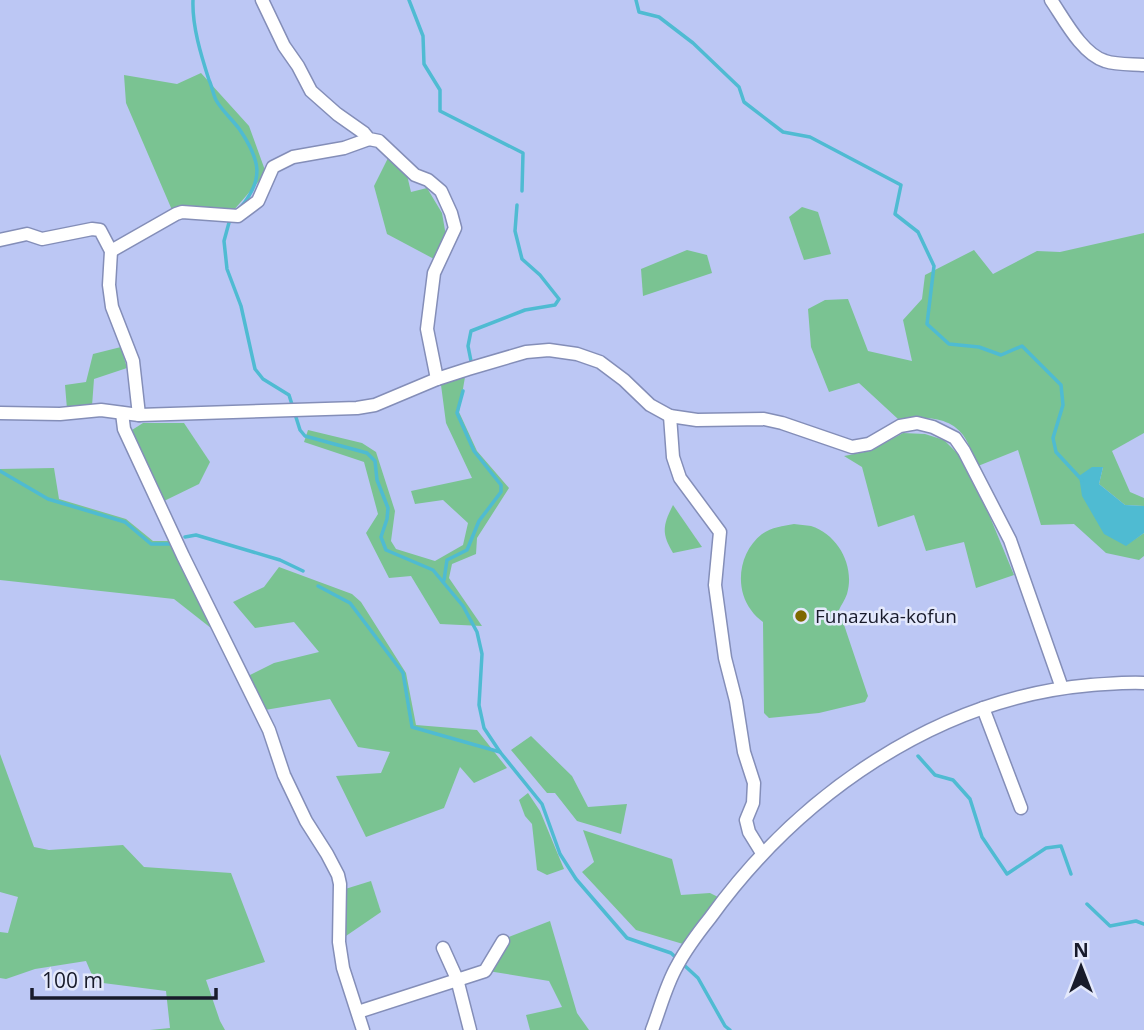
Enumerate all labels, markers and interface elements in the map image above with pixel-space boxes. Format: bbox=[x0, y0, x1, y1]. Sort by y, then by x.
place label: Funazuka-kofun bbox=[815, 603, 957, 629]
marker: Funazuka-kofun bbox=[793, 608, 809, 624]
north arrow bbox=[1046, 932, 1116, 1002]
text: N bbox=[1073, 937, 1089, 963]
scale bar bbox=[32, 956, 215, 1000]
text: 100 m bbox=[42, 966, 103, 994]

